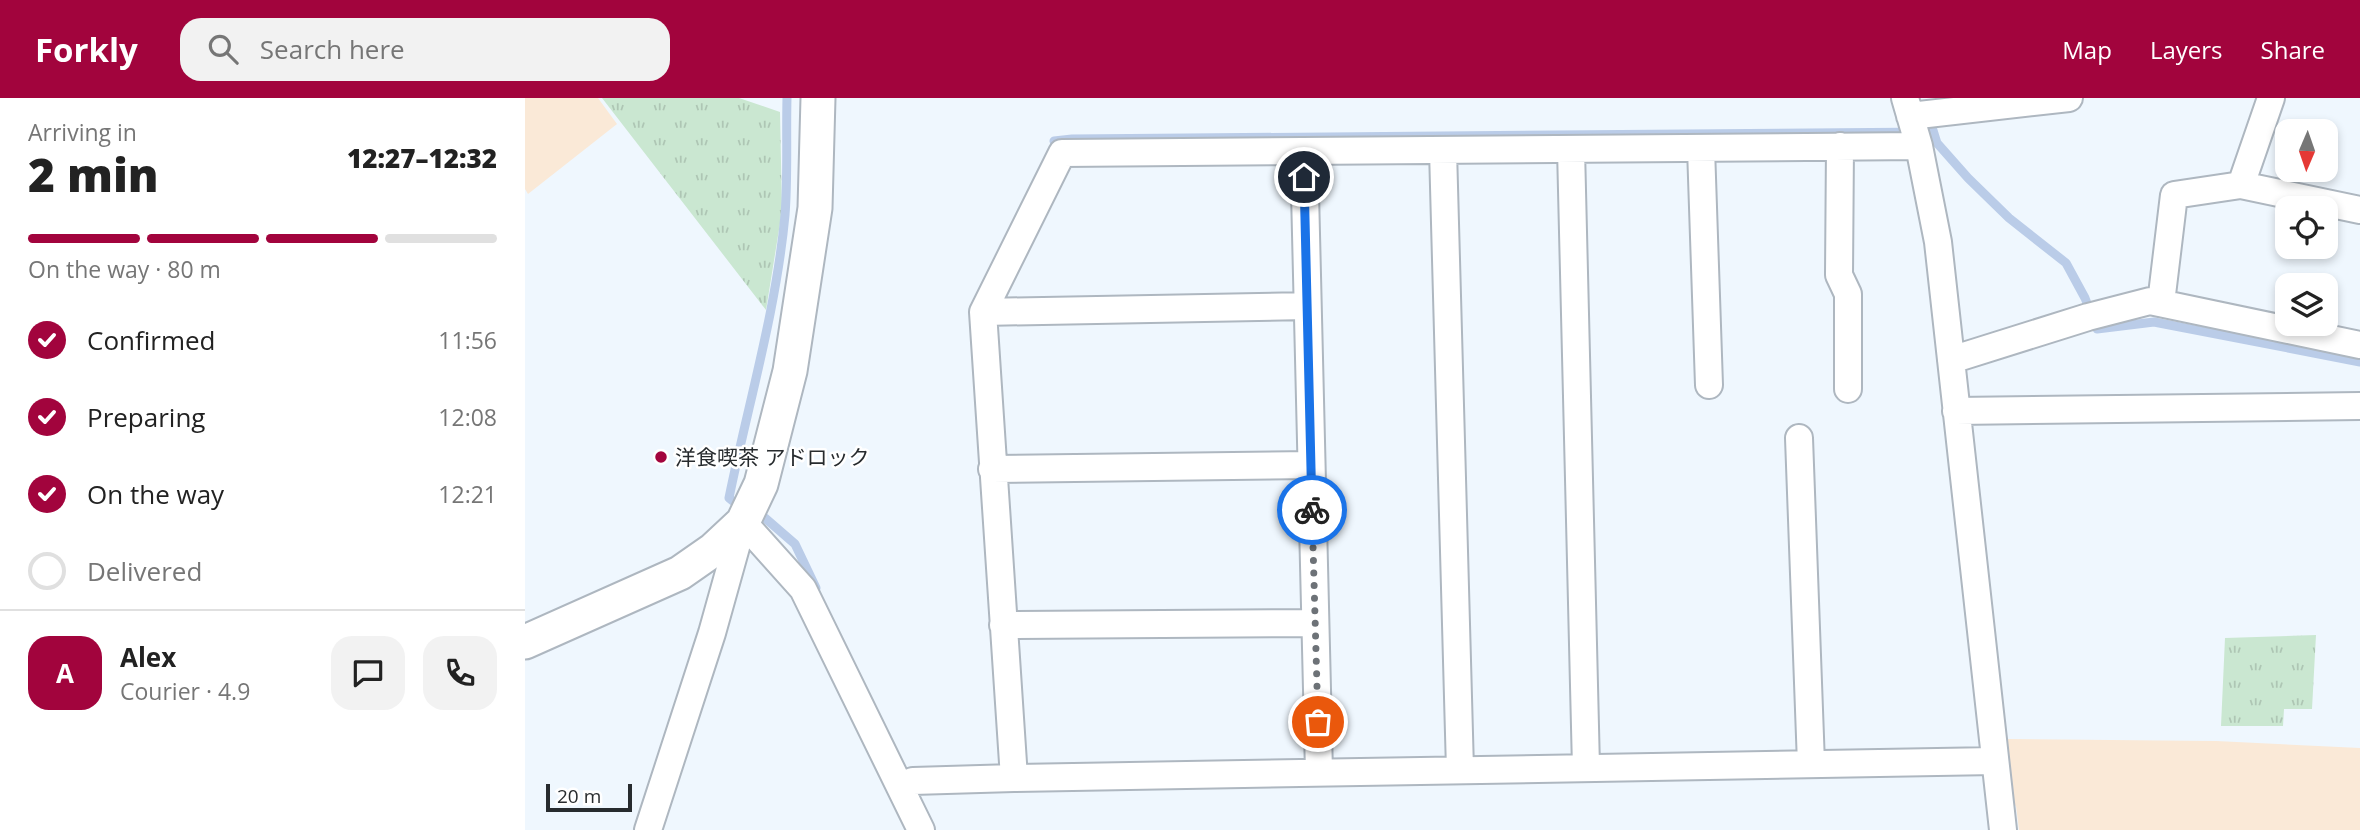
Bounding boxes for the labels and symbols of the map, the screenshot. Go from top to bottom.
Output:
north arrow [2275,119,2338,182]
pin [1274,147,1334,207]
place label: 洋食喫茶 アドロック [675,443,869,471]
marker: 洋食喫茶 アドロック [653,449,669,465]
courier [1277,475,1347,545]
pin [1288,692,1348,752]
scale bar [546,781,632,813]

